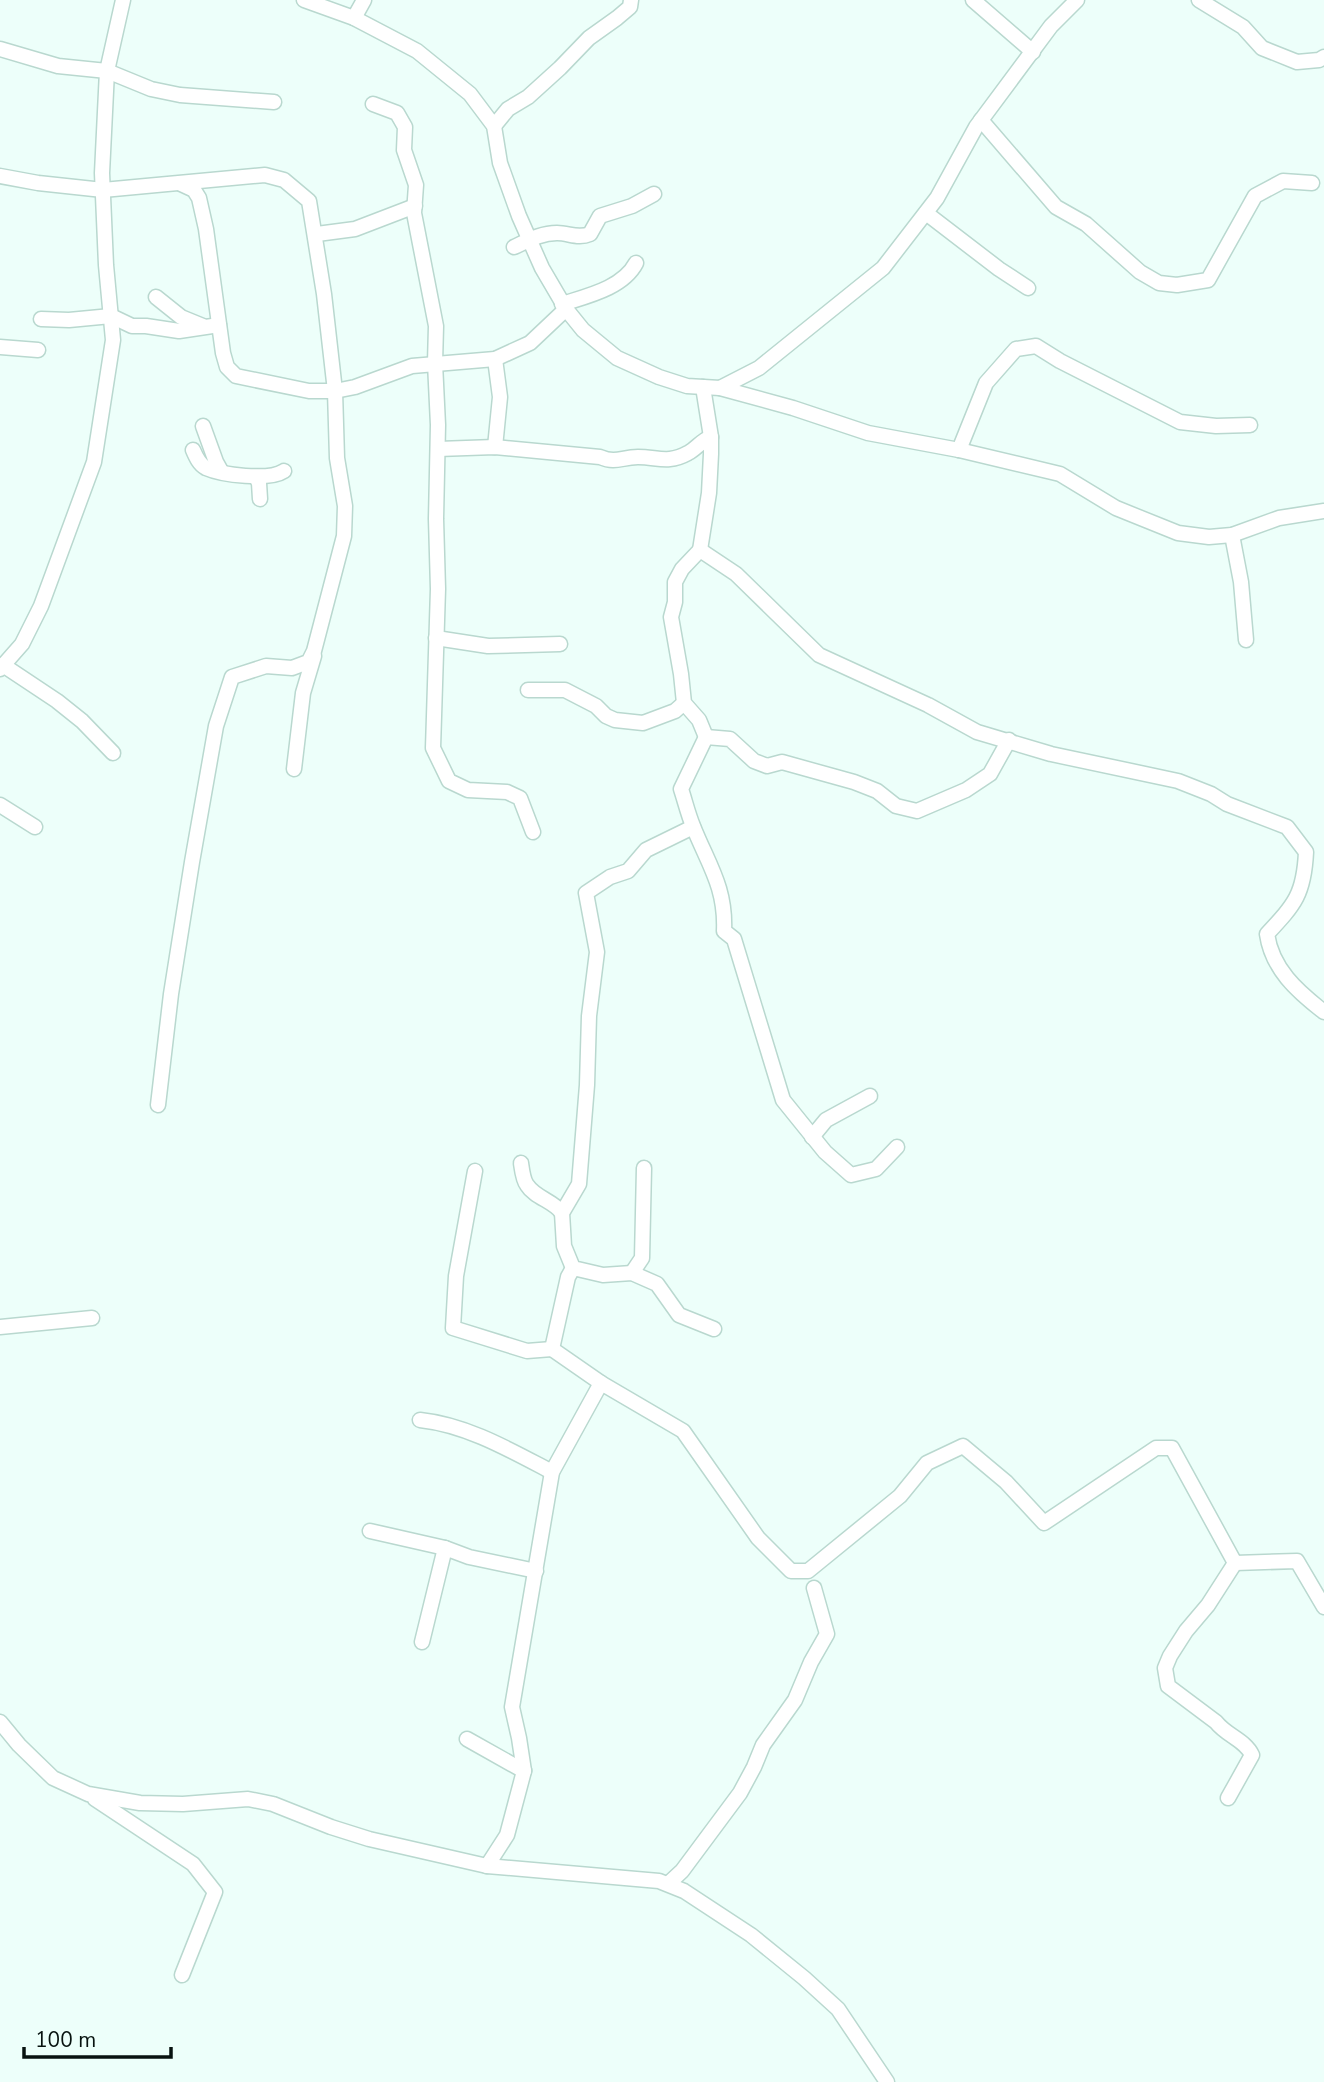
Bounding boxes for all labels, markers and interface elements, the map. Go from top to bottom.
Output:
scale bar [24,2016,172,2060]
text: 100 m [35,2026,96,2054]

